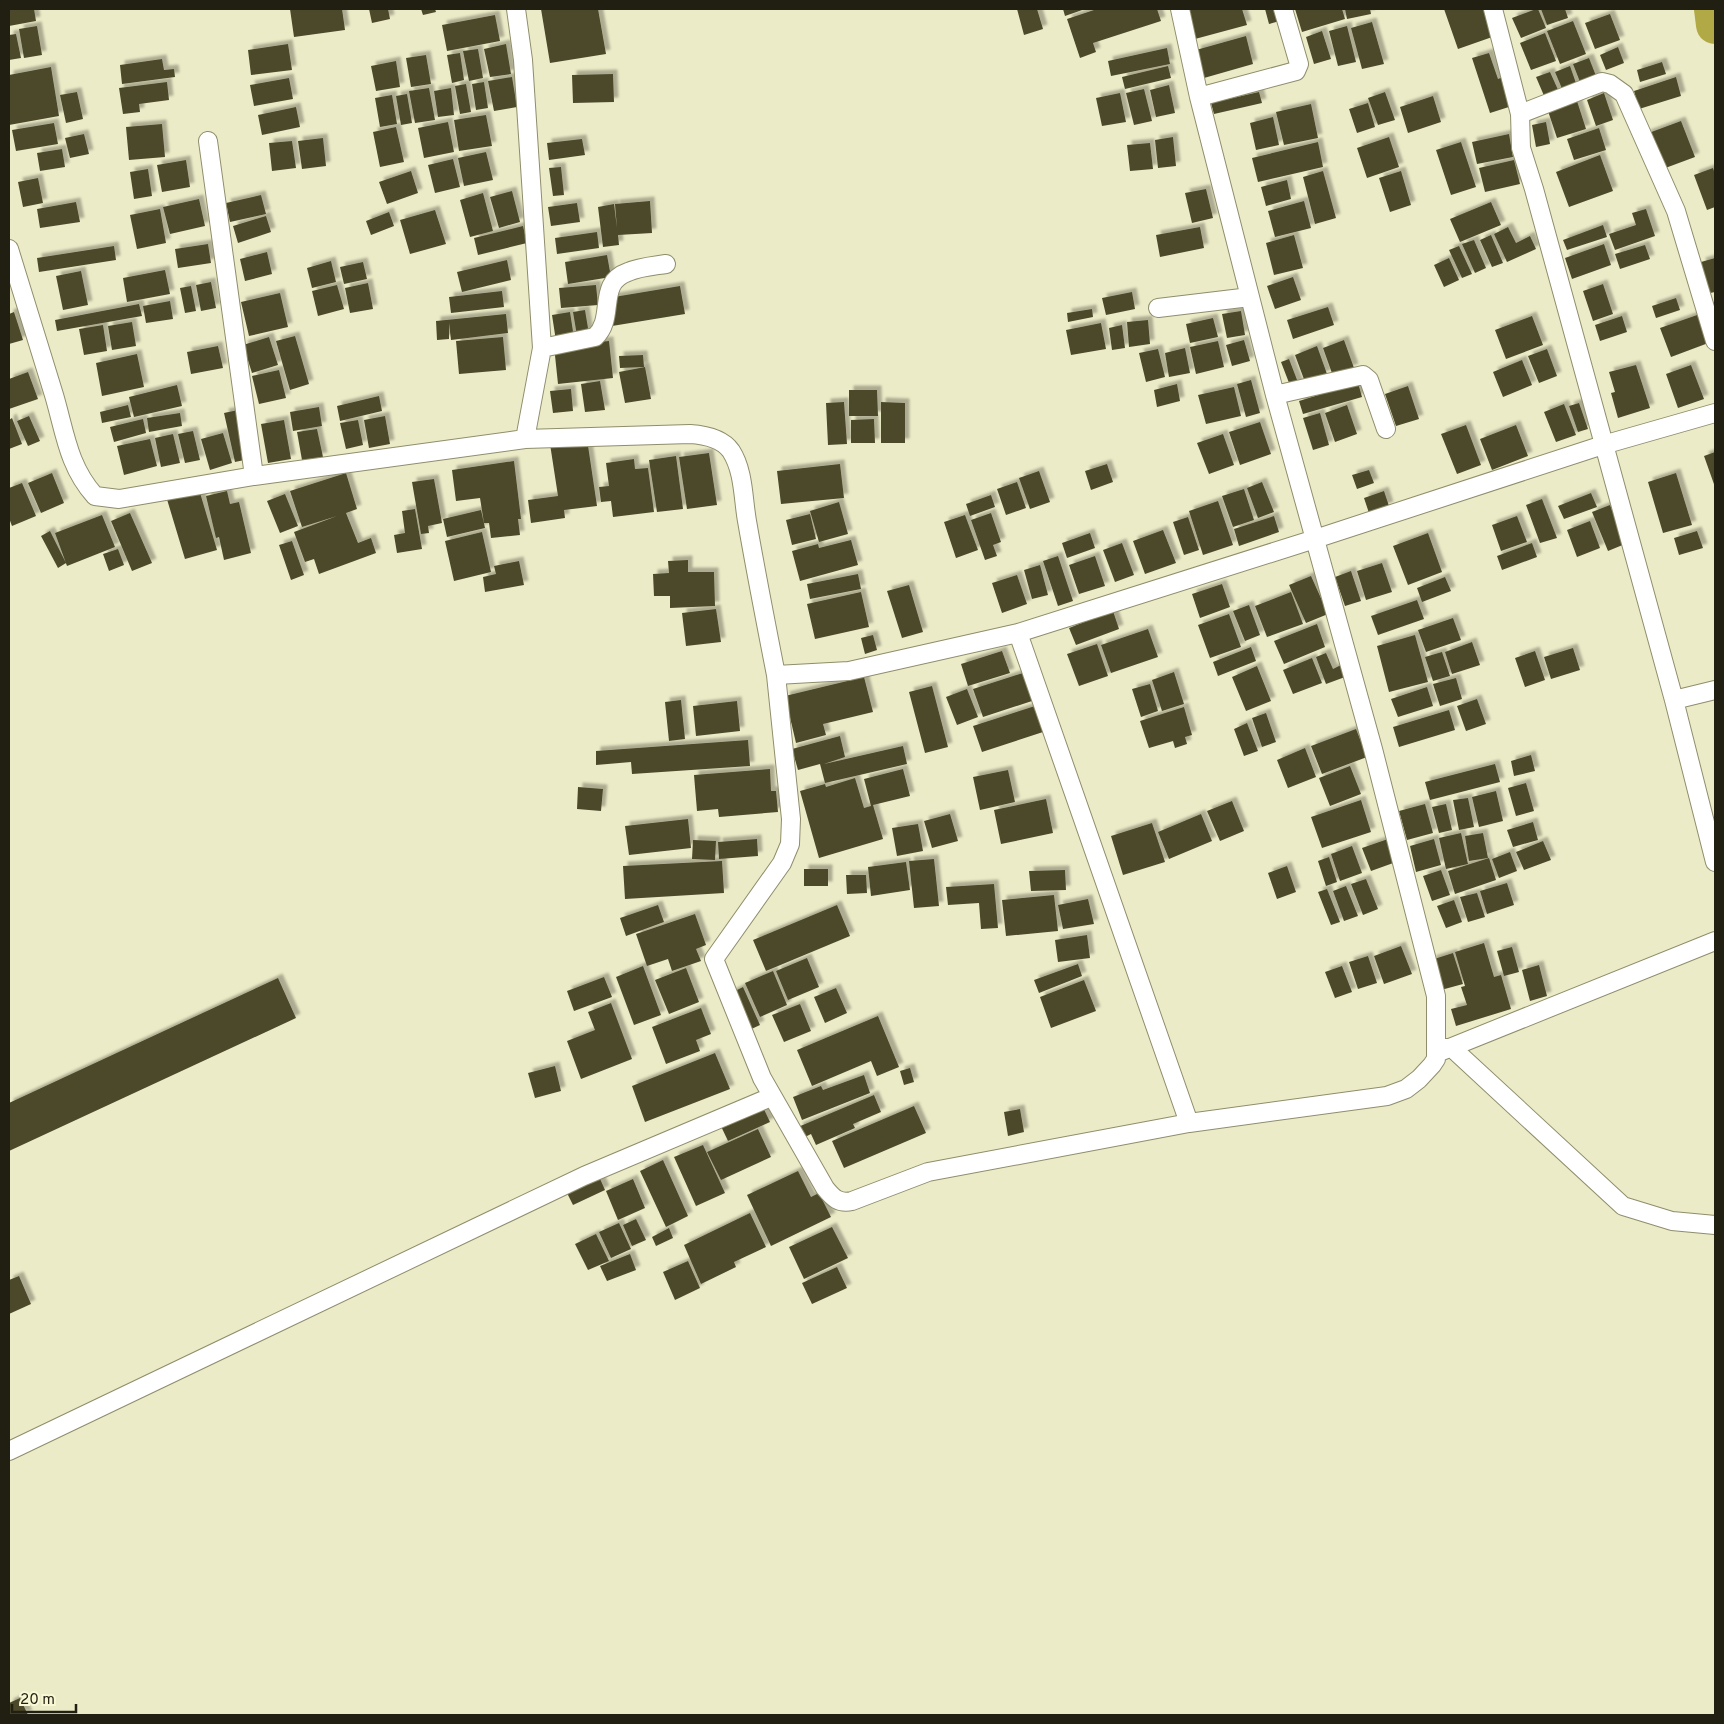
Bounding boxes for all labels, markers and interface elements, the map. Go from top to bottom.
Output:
scale bar [12,1682,76,1714]
text: 20 m [20,1691,55,1710]

